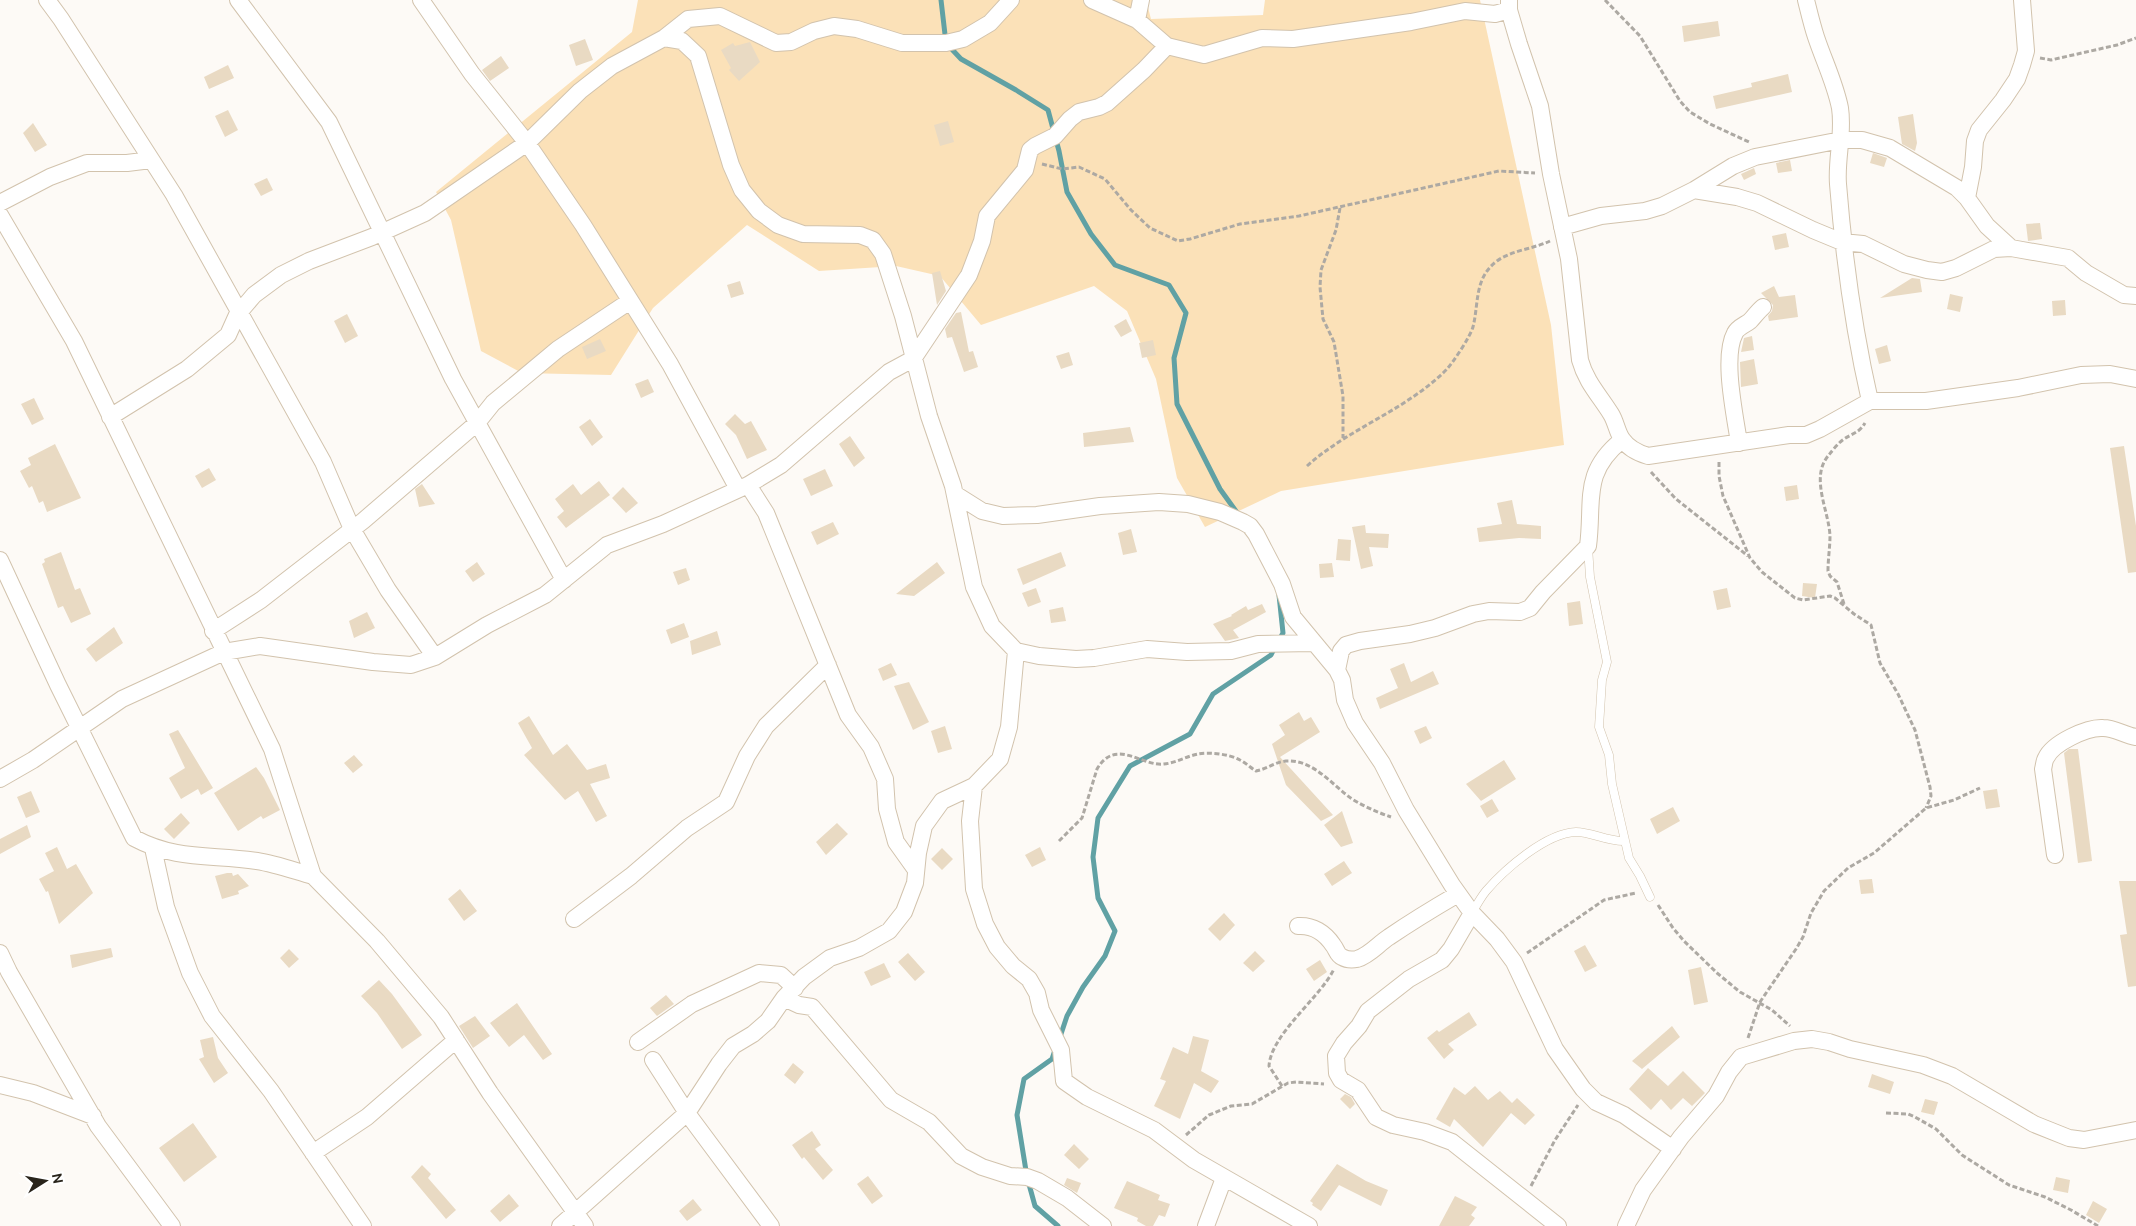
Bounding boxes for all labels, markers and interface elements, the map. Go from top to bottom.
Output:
north arrow [20,1156,70,1206]
text: N [49,1172,67,1185]

